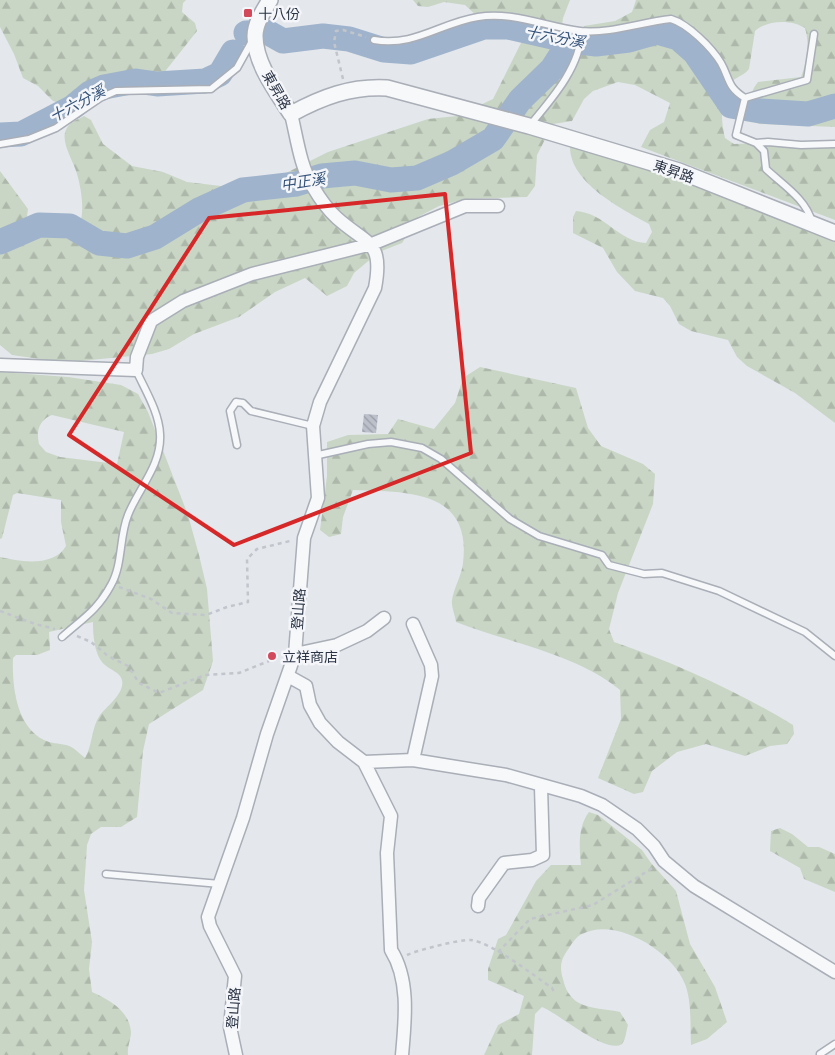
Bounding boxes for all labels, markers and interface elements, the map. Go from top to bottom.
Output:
place label: 十八份 [258,5,300,22]
marker: 十八份 [242,7,254,19]
water label: 十六分溪 [524,21,588,51]
street label: 東昇路 [259,68,295,112]
water label: 十六分溪 [46,80,109,125]
street label: 東昇路 [651,156,697,186]
water label: 中正溪 [279,168,329,193]
street label: 登山路 [288,587,308,631]
place label: 立祥商店 [282,648,338,665]
marker: 立祥商店 [266,650,278,662]
street label: 登山路 [223,986,243,1030]

